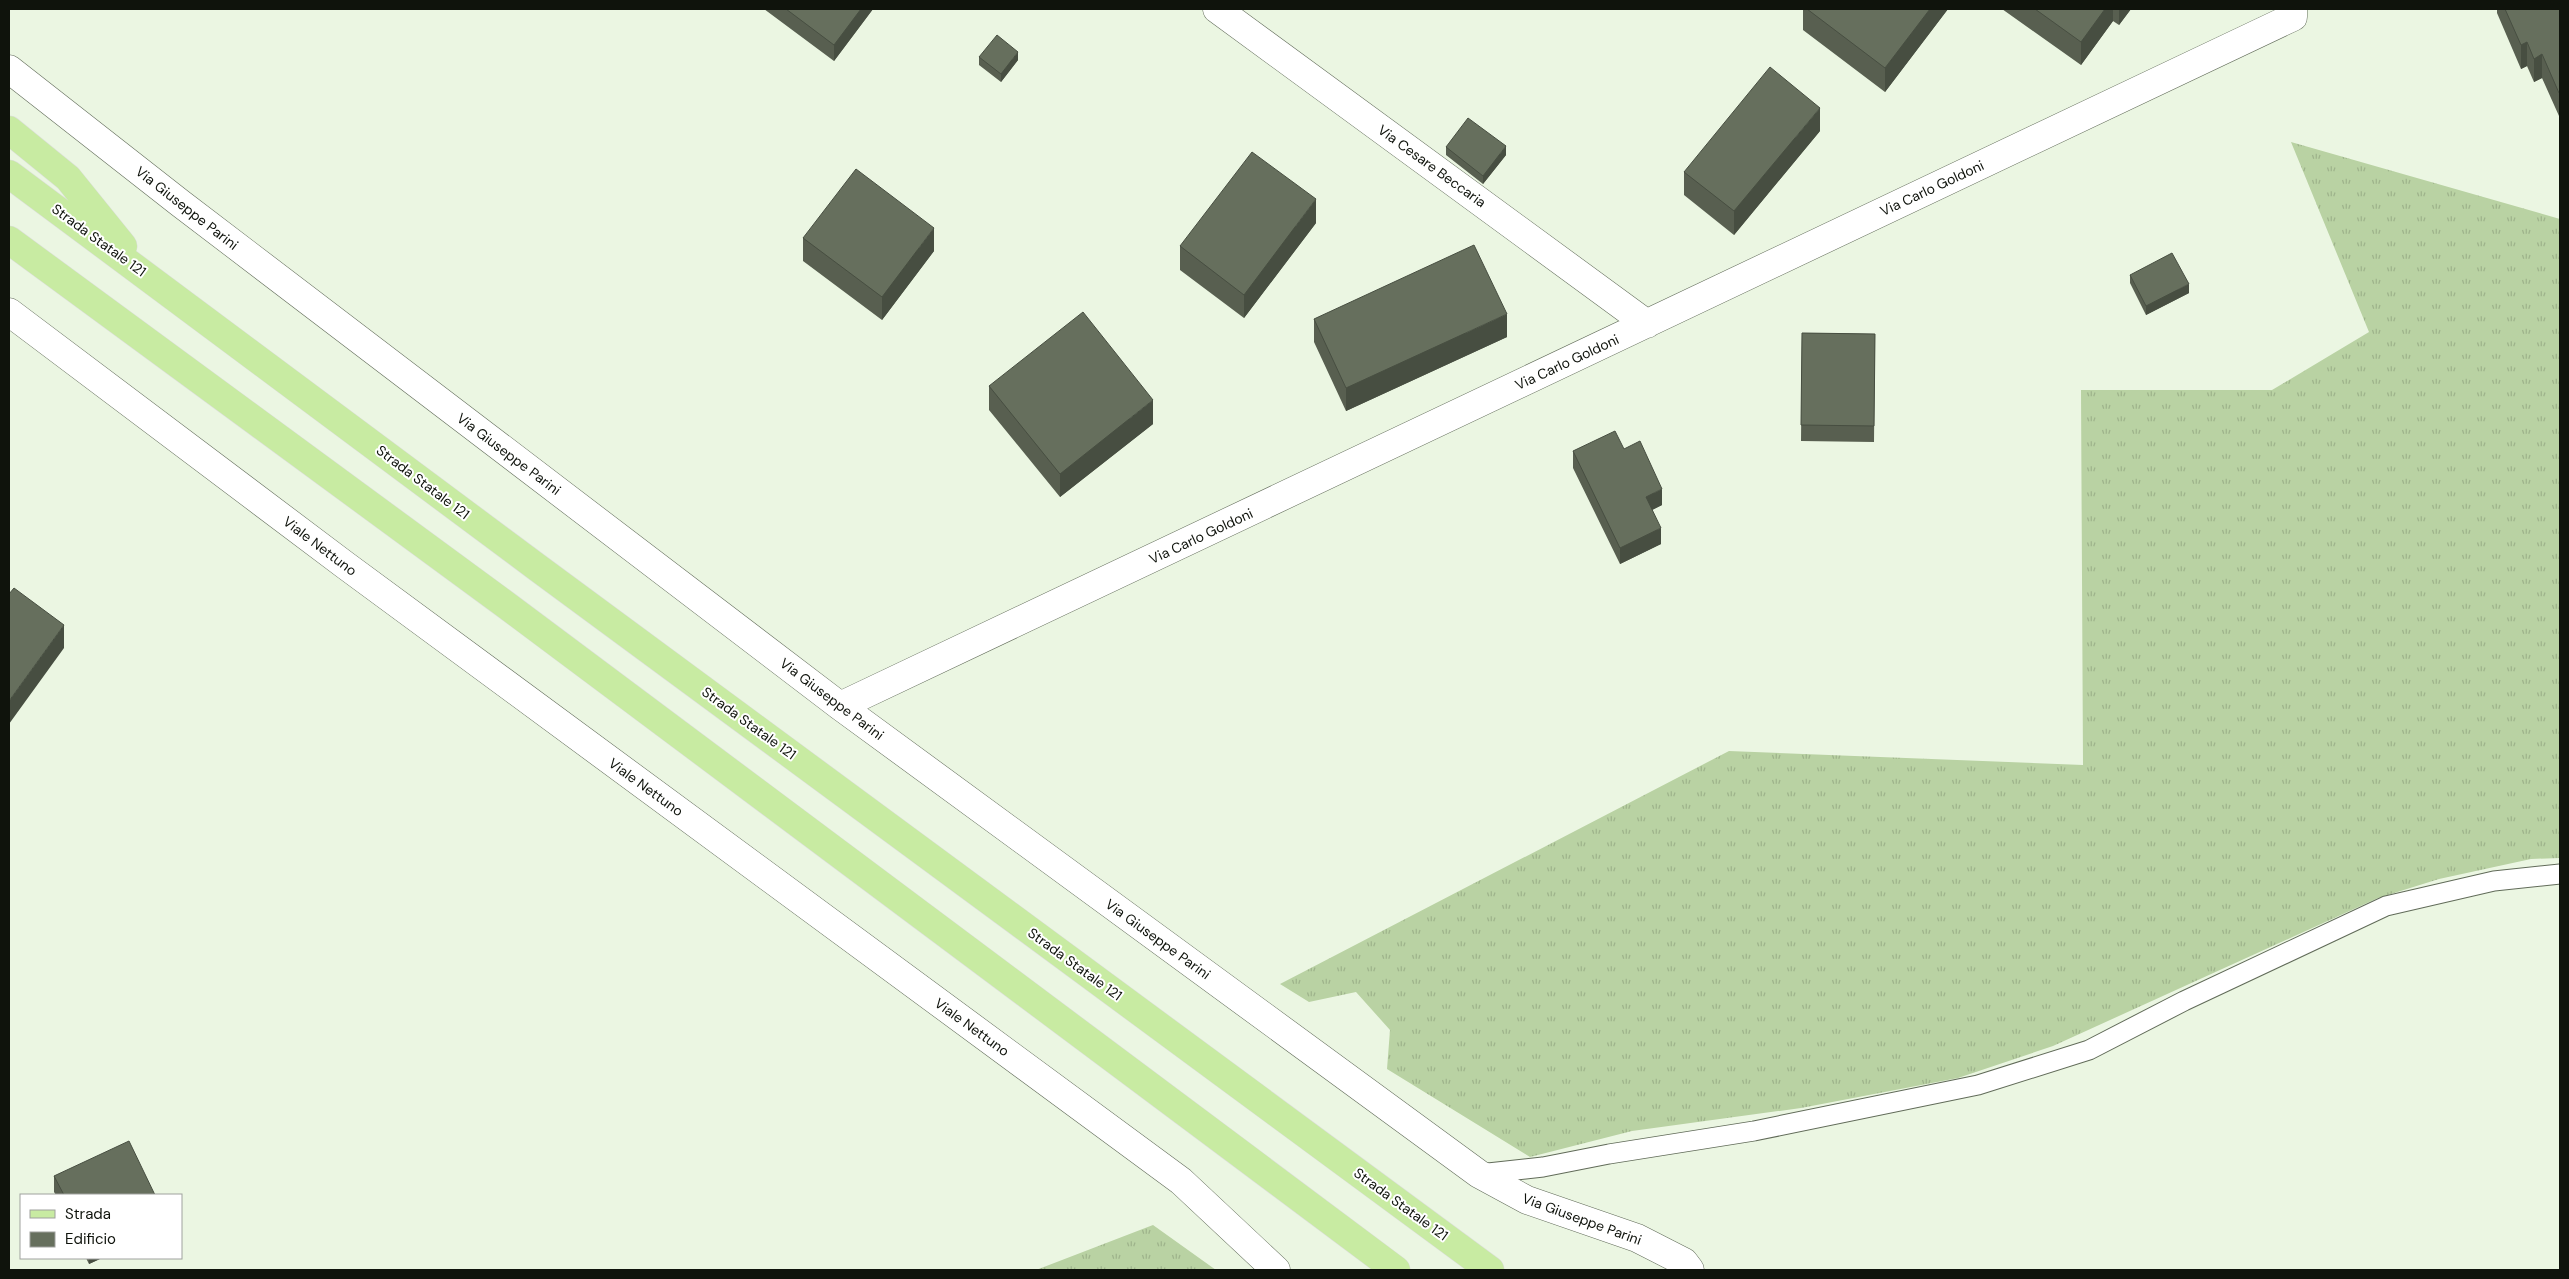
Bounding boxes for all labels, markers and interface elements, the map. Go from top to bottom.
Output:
street label: Via Cesare Beccaria [1374,121,1490,211]
street label: Via Carlo Goldoni [1877,156,1987,220]
street label: Via Giuseppe Parini [132,162,242,254]
street label: Strada Statale 121 [48,200,150,280]
street label: Via Carlo Goldoni [1512,330,1622,394]
street label: Via Giuseppe Parini [453,409,565,499]
street label: Strada Statale 121 [373,441,473,523]
street label: Via Carlo Goldoni [1146,504,1256,568]
street label: Viale Nettuno [279,512,361,580]
street label: Via Giuseppe Parini [776,654,888,744]
street label: Strada Statale 121 [698,683,800,763]
street label: Viale Nettuno [605,754,687,820]
street label: Via Giuseppe Parini [1102,895,1214,983]
street label: Strada Statale 121 [1024,924,1126,1004]
street label: Viale Nettuno [931,994,1013,1060]
street label: Strada Statale 121 [1350,1164,1452,1244]
street label: Via Giuseppe Parini [1520,1189,1644,1249]
legend [20,1194,182,1259]
text: Strada [65,1204,111,1224]
text: Edificio [65,1229,116,1249]

